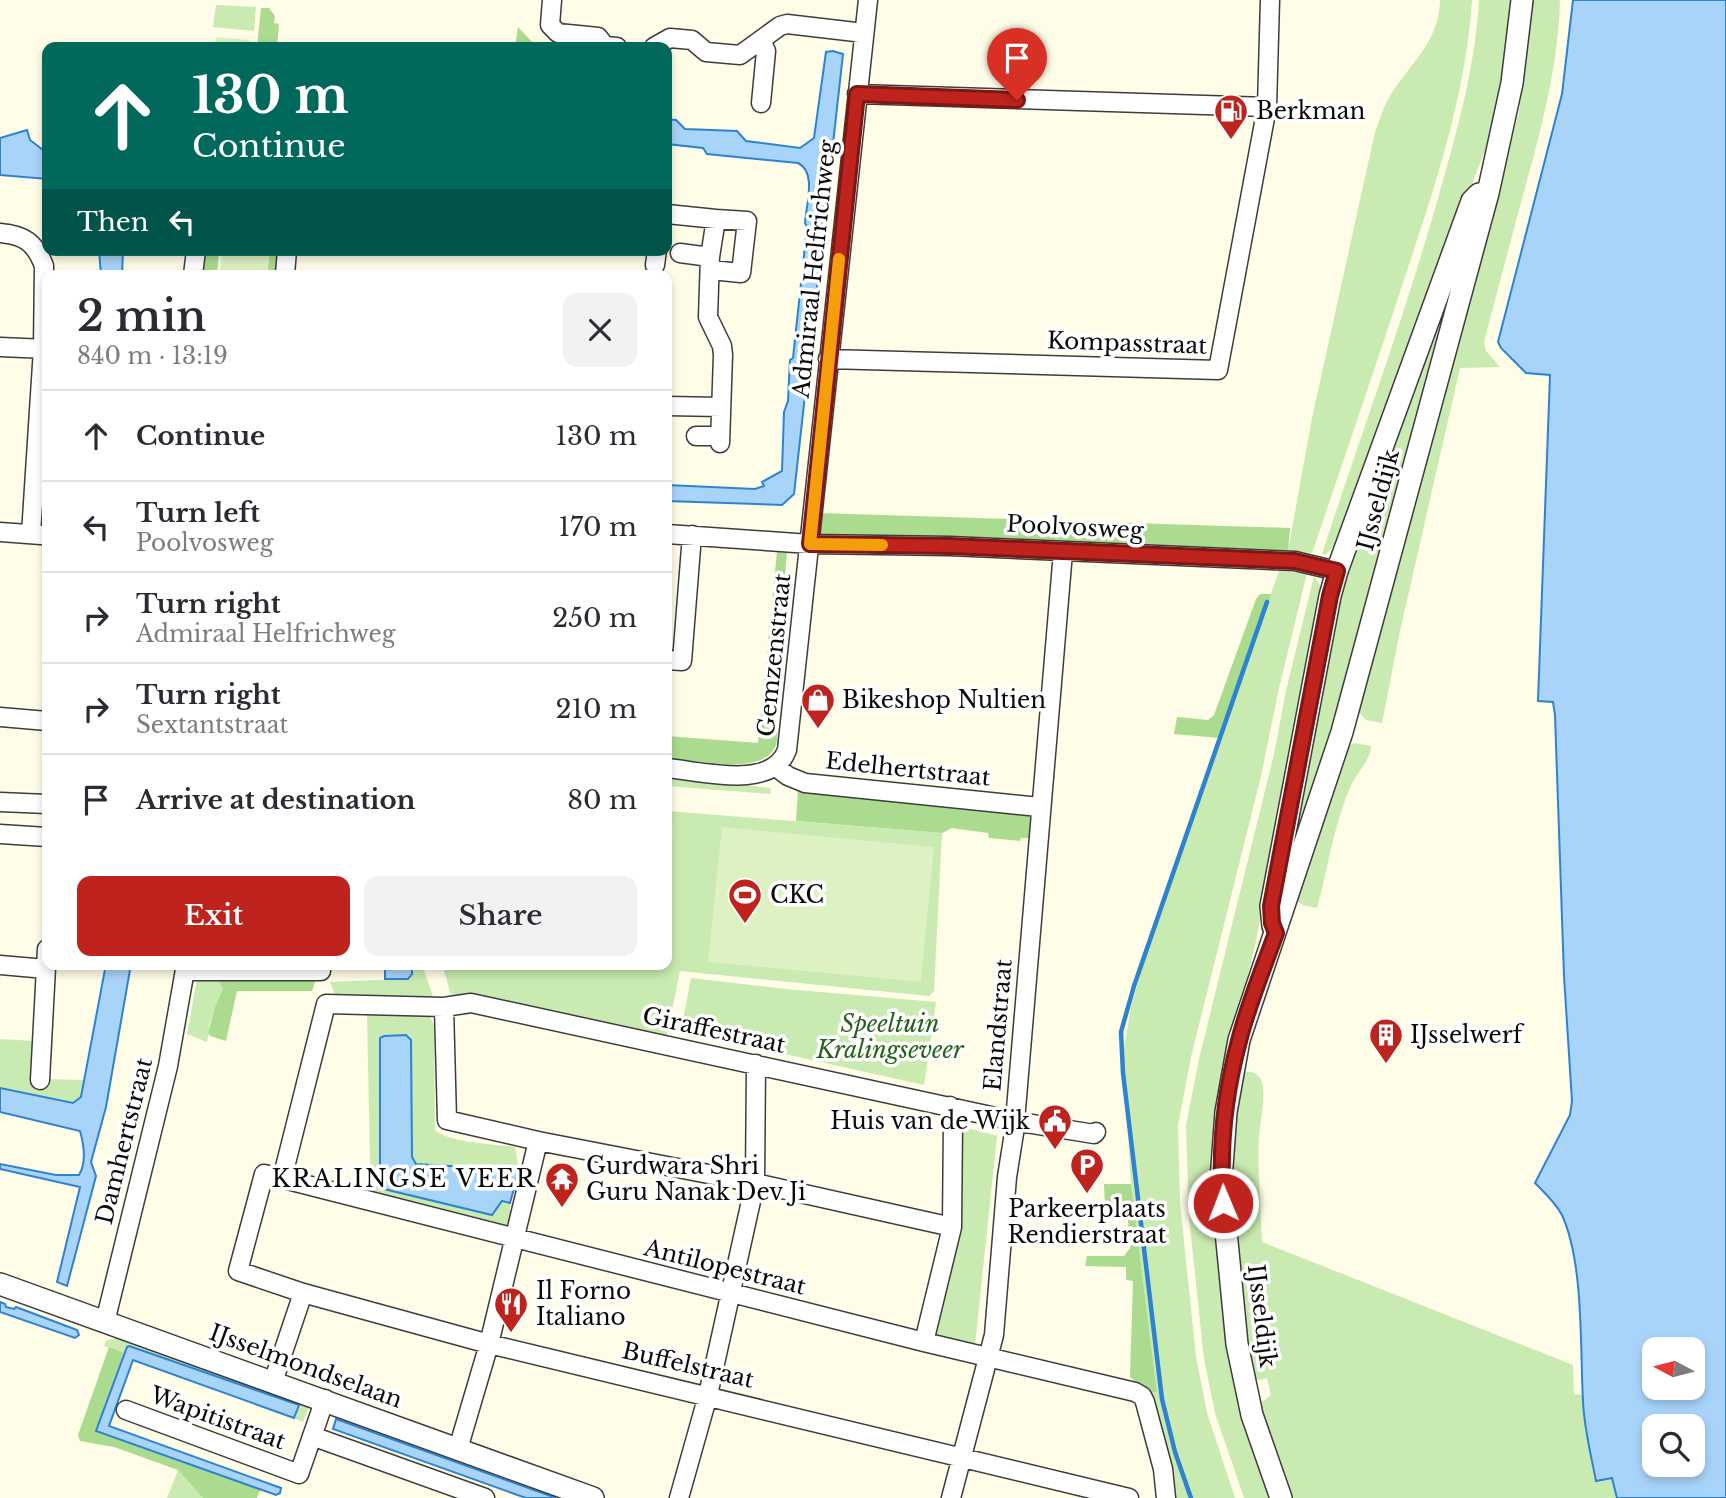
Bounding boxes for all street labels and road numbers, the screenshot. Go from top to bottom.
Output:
street label: Admiraal Helfrichweg [786,138,842,400]
street label: Kompasstraat [1047,326,1208,360]
street label: IJsseldijk [1351,445,1405,554]
street label: Poolvosweg [1006,509,1145,545]
street label: Gemzenstraat [752,572,797,738]
street label: Edelhertstraat [824,746,992,792]
street label: Elandstraat [978,957,1018,1092]
street label: Giraffestraat [640,1001,788,1059]
street label: Damhertstraat [90,1055,158,1227]
street label: Antilopestraat [640,1233,809,1301]
street label: IJsseldijk [1242,1263,1282,1370]
street label: IJsselmondselaan [206,1318,406,1414]
street label: Buffelstraat [619,1336,757,1394]
street label: Wapitistraat [146,1380,290,1456]

